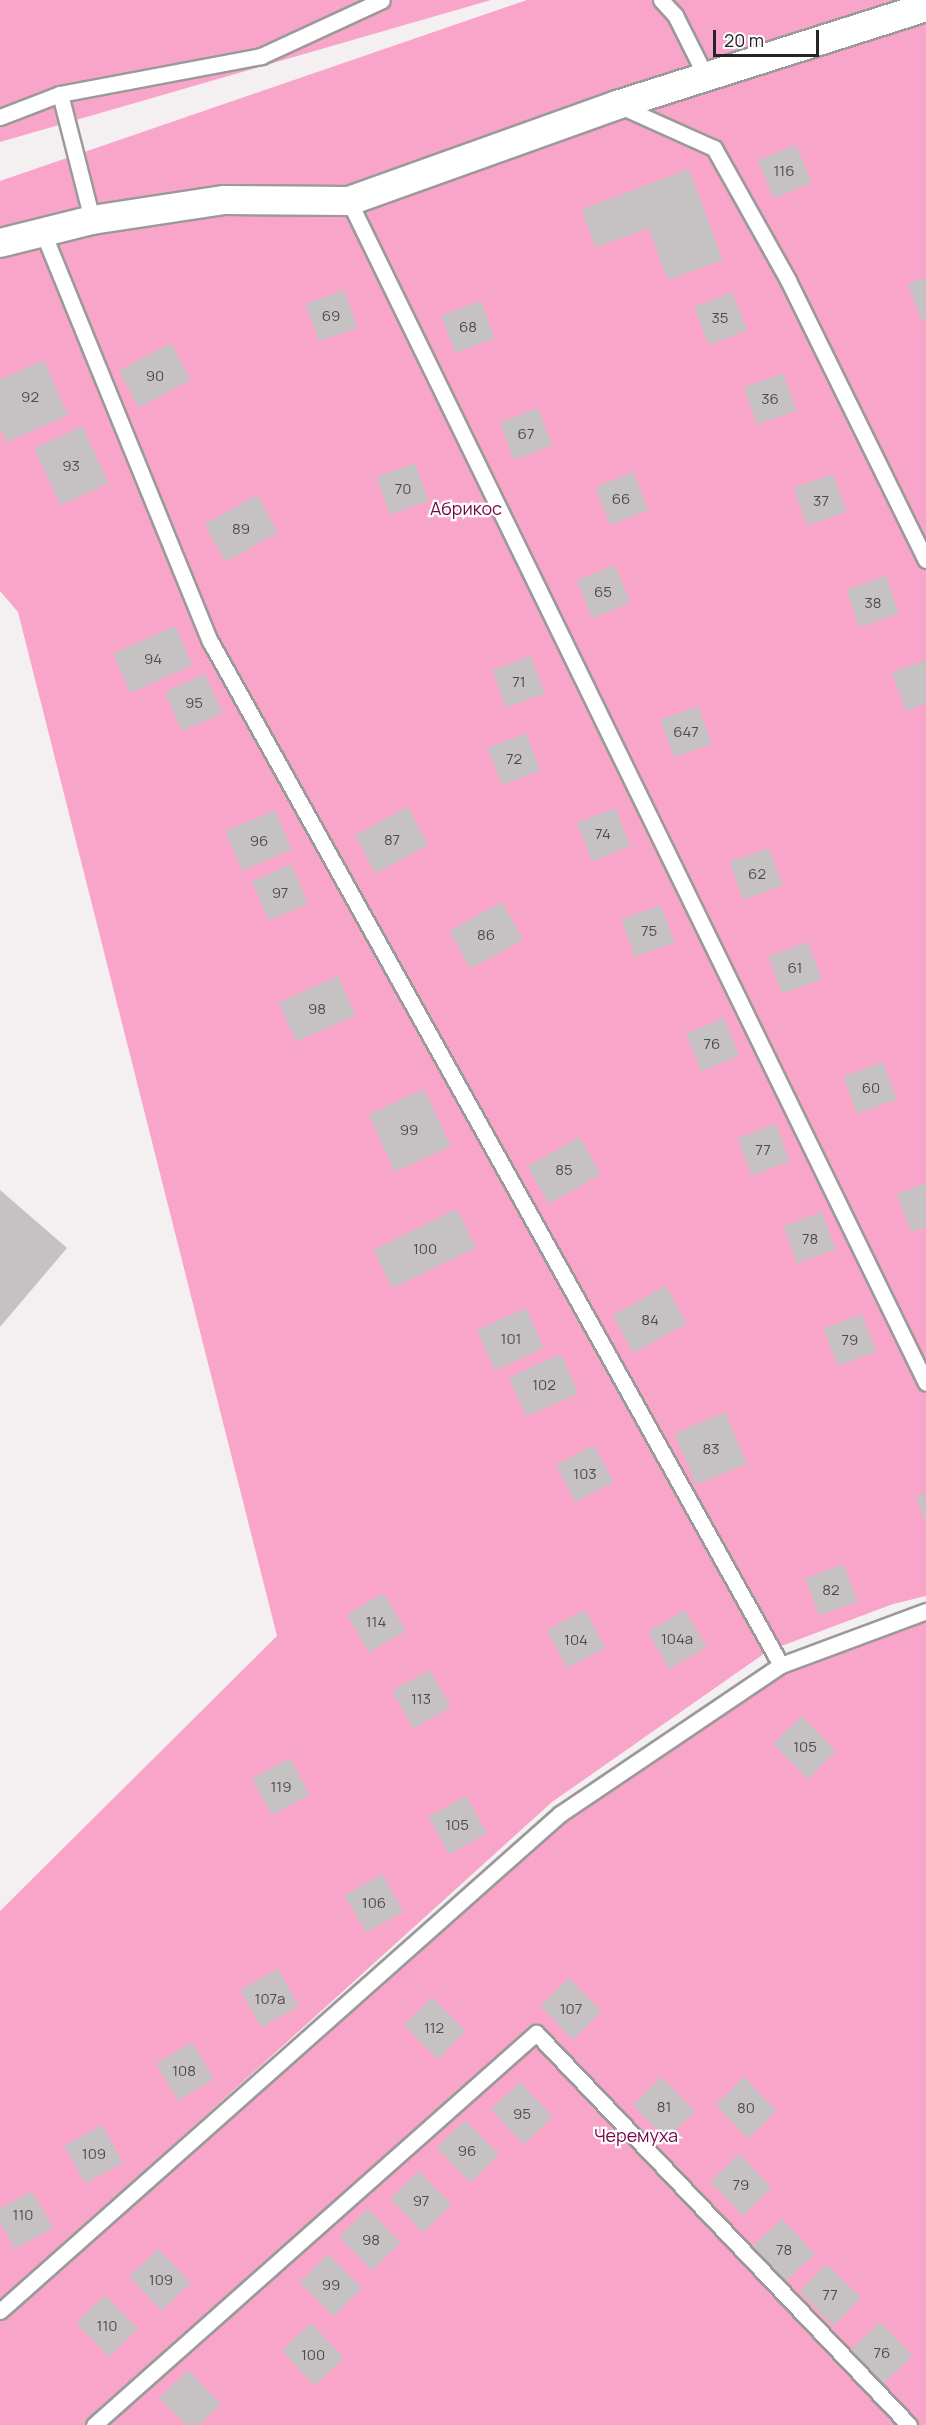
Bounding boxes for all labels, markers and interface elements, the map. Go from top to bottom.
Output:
scale bar [716,18,822,56]
text: 20 m [724,28,764,52]
house number: 116 [773,162,795,180]
house number: 69 [322,307,340,325]
house number: 35 [712,309,728,327]
house number: 68 [459,318,477,336]
house number: 90 [146,367,164,385]
house number: 92 [21,388,39,406]
house number: 36 [761,390,779,408]
house number: 67 [518,425,534,443]
house number: 93 [62,457,80,475]
house number: 70 [395,480,411,498]
house number: 66 [612,490,630,508]
house number: 37 [813,492,829,510]
park label: Абрикос [430,497,502,519]
house number: 89 [232,520,250,538]
house number: 65 [594,583,612,601]
house number: 38 [864,594,882,612]
house number: 94 [144,650,162,668]
house number: 71 [512,673,526,691]
house number: 95 [185,694,203,712]
house number: 647 [673,723,699,741]
house number: 72 [506,750,522,768]
house number: 74 [595,825,611,843]
house number: 87 [384,831,400,849]
house number: 96 [250,832,268,850]
house number: 62 [748,865,766,883]
house number: 97 [272,884,288,902]
house number: 75 [641,922,657,940]
house number: 86 [477,926,495,944]
house number: 61 [788,959,802,977]
house number: 98 [308,1000,326,1018]
house number: 76 [704,1035,720,1053]
house number: 60 [862,1079,880,1097]
house number: 99 [400,1121,418,1139]
house number: 77 [755,1141,771,1159]
house number: 85 [555,1161,573,1179]
house number: 78 [802,1230,818,1248]
house number: 100 [413,1240,437,1258]
house number: 84 [641,1311,659,1329]
house number: 101 [501,1330,521,1348]
house number: 79 [842,1331,858,1349]
house number: 102 [532,1376,556,1394]
house number: 83 [702,1440,720,1458]
house number: 103 [573,1465,597,1483]
house number: 82 [822,1581,840,1599]
house number: 114 [366,1613,386,1631]
house number: 104а [661,1630,693,1648]
house number: 104 [564,1631,588,1649]
house number: 113 [411,1690,431,1708]
house number: 105 [793,1738,817,1756]
house number: 119 [270,1778,292,1796]
house number: 105 [445,1816,469,1834]
house number: 106 [362,1894,386,1912]
house number: 107а [255,1990,285,2008]
house number: 107 [560,2000,582,2018]
house number: 112 [424,2019,444,2037]
house number: 108 [172,2062,196,2080]
house number: 81 [657,2098,671,2116]
house number: 80 [737,2099,755,2117]
house number: 95 [513,2105,531,2123]
park label: Черемуха [594,2124,678,2146]
house number: 96 [458,2142,476,2160]
house number: 109 [82,2145,106,2163]
house number: 79 [733,2176,749,2194]
house number: 97 [413,2192,429,2210]
house number: 110 [13,2206,33,2224]
house number: 98 [362,2231,380,2249]
house number: 78 [776,2241,792,2259]
house number: 109 [149,2271,173,2289]
house number: 99 [322,2276,340,2294]
house number: 77 [822,2286,838,2304]
house number: 110 [97,2317,117,2335]
house number: 76 [874,2344,890,2362]
house number: 100 [301,2346,325,2364]

